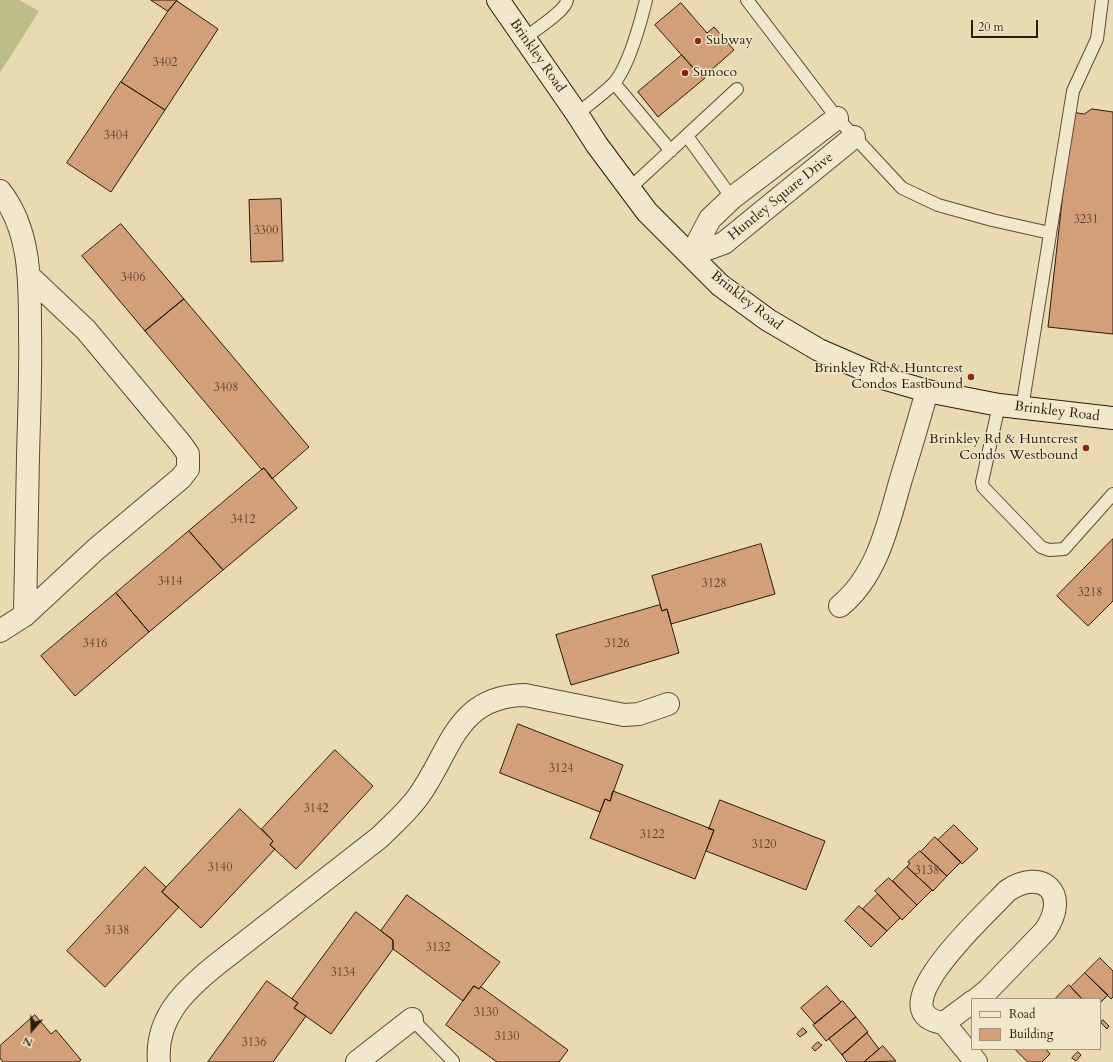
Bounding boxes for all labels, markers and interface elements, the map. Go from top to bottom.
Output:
scale bar [973,12,1040,38]
street label: Brinkley Road [505,16,569,96]
text: 20 m [978,19,1004,35]
place label: Subway [706,33,753,49]
marker: Subway [693,36,703,46]
house number: 3402 [153,56,177,70]
place label: Sunoco [693,65,737,81]
marker: Sunoco [680,68,690,78]
house number: 3404 [104,129,128,143]
street label: Huntley Square Drive [725,150,837,244]
house number: 3231 [1074,213,1098,227]
house number: 3300 [254,224,278,238]
street label: Brinkley Road [707,268,785,334]
house number: 3406 [121,271,145,285]
place label: Brinkley Rd & Huntcrest Condos Eastbound [814,361,963,394]
marker: Brinkley Rd & Huntcrest Condos Eastbound [966,372,976,382]
house number: 3408 [214,381,238,395]
street label: Brinkley Road [1013,398,1101,426]
place label: Brinkley Rd & Huntcrest Condos Westbound [929,432,1078,464]
marker: Brinkley Rd & Huntcrest Condos Westbound [1081,443,1091,453]
house number: 3412 [231,513,255,527]
house number: 3414 [158,575,182,589]
house number: 3128 [702,577,726,591]
house number: 3218 [1078,586,1102,600]
house number: 3416 [83,637,107,651]
house number: 3126 [605,637,629,651]
house number: 3124 [549,762,573,776]
house number: 3142 [304,802,328,816]
house number: 3122 [640,828,664,842]
house number: 3120 [752,838,776,852]
house number: 3140 [208,861,232,875]
house number: 3138 [915,864,939,878]
house number: 3138 [105,924,129,938]
house number: 3132 [426,941,450,955]
house number: 3134 [331,966,355,980]
legend [971,998,1101,1050]
house number: 3130 [474,1006,498,1020]
text: Road [1009,1006,1035,1022]
north arrow [12,1010,52,1050]
text: Building [1009,1026,1053,1042]
house number: 3130 [495,1030,519,1044]
text: N [21,1033,35,1050]
house number: 3136 [242,1036,266,1050]

